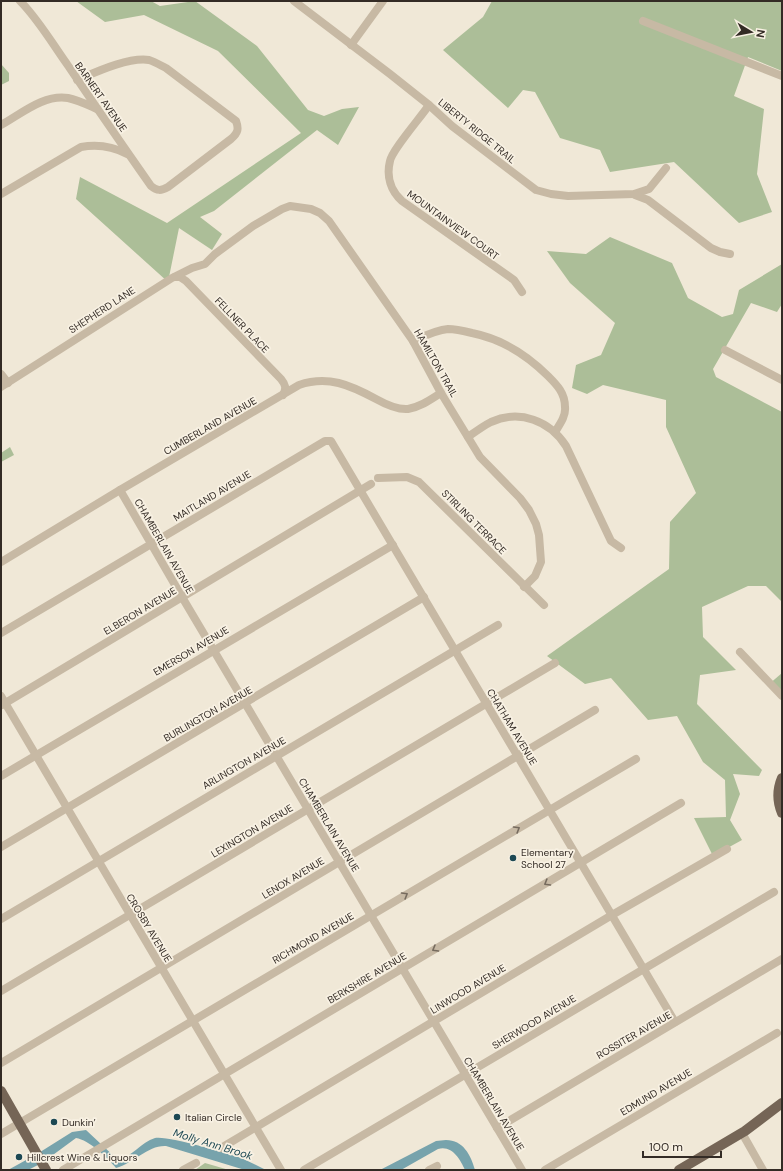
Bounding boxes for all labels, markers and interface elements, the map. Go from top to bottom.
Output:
north arrow [731,12,771,52]
text: N [753,29,768,39]
street label: BARNERT AVENUE [72,60,130,135]
street label: LIBERTY RIDGE TRAIL [436,96,518,166]
street label: MOUNTAINVIEW COURT [405,187,502,263]
street label: SHEPHERD LANE [66,284,138,336]
street label: FELLNER PLACE [212,294,272,356]
street label: HAMILTON TRAIL [411,327,461,399]
street label: CUMBERLAND AVENUE [161,394,259,458]
street label: MAITLAND AVENUE [171,467,254,524]
street label: STIRLING TERRACE [439,487,509,557]
street label: CHAMBERLAIN AVENUE [131,496,197,596]
street label: ELBERON AVENUE [101,584,179,638]
street label: EMERSON AVENUE [151,623,231,679]
street label: BURLINGTON AVENUE [161,683,255,745]
street label: CHATHAM AVENUE [484,686,540,768]
street label: ARLINGTON AVENUE [200,734,288,792]
street label: CHAMBERLAIN AVENUE [296,776,362,875]
street label: LEXINGTON AVENUE [209,801,296,861]
one-way arrow [513,826,520,834]
place label: Elementary School 27 [521,846,574,871]
marker: Elementary School 27 [508,853,518,863]
street label: LENOX AVENUE [259,854,327,902]
one-way arrow [544,878,551,886]
street label: CROSBY AVENUE [123,891,175,965]
one-way arrow [401,893,408,900]
street label: RICHMOND AVENUE [270,909,356,967]
one-way arrow [432,944,439,951]
street label: BERKSHIRE AVENUE [325,949,409,1007]
street label: LINWOOD AVENUE [428,961,509,1017]
street label: SHERWOOD AVENUE [490,992,579,1052]
street label: ROSSITER AVENUE [594,1008,674,1062]
street label: CHAMBERLAIN AVENUE [461,1055,527,1154]
street label: EDMUND AVENUE [618,1065,694,1118]
place label: Italian Circle [185,1111,242,1124]
marker: Italian Circle [172,1112,182,1122]
place label: Dunkin’ [62,1116,96,1129]
marker: Dunkin’ [49,1117,59,1127]
water label: Molly Ann Brook [172,1125,255,1163]
scale bar [643,1133,721,1159]
text: 100 m [649,1139,683,1155]
place label: Hillcrest Wine & Liquors [27,1151,137,1164]
marker: Hillcrest Wine & Liquors [14,1152,24,1162]

